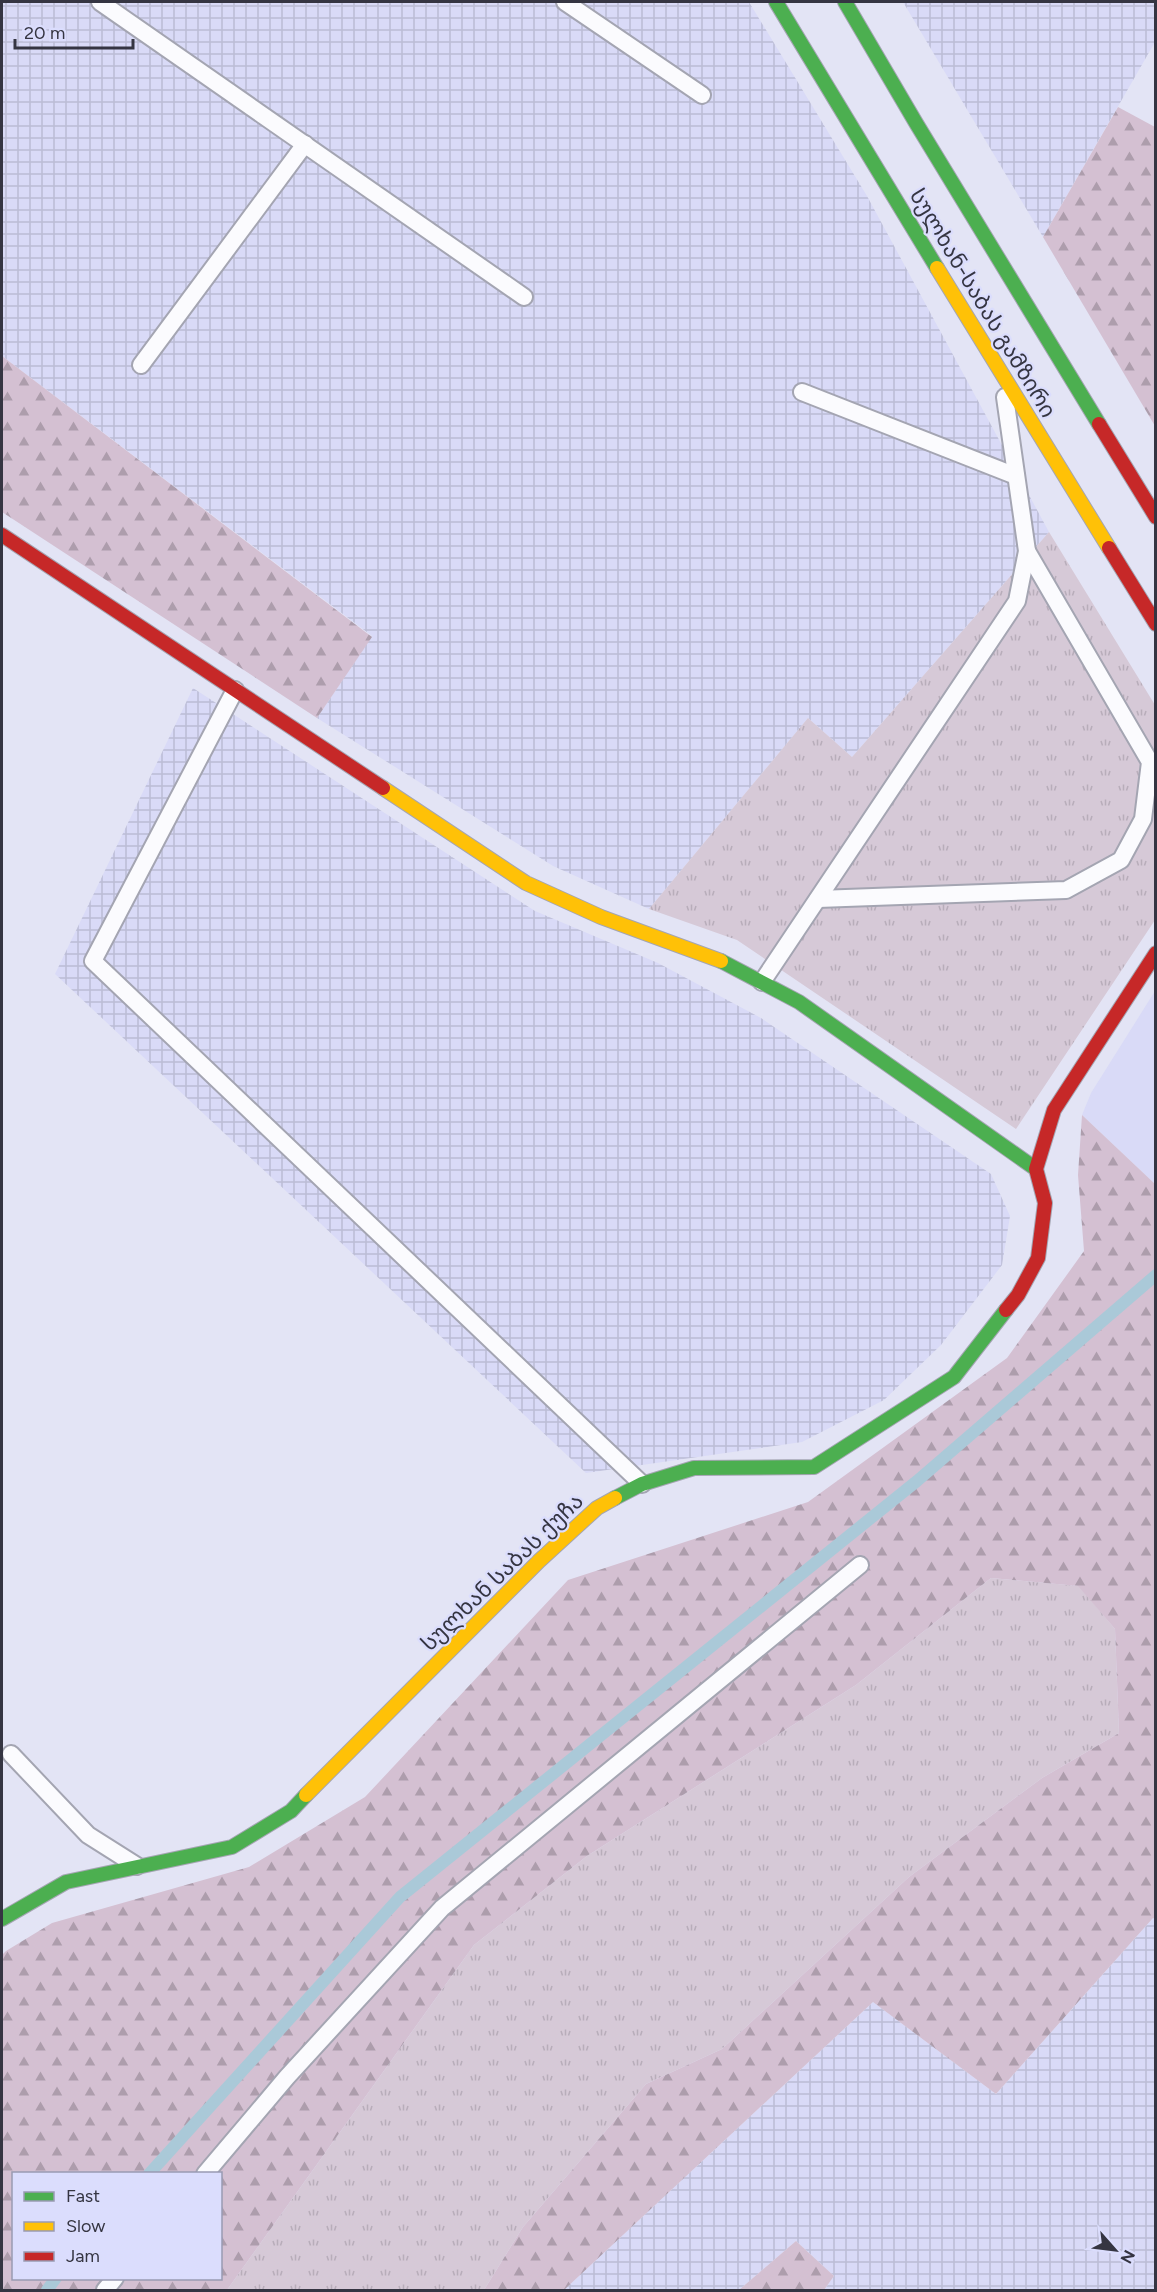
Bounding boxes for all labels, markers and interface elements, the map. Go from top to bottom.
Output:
scale bar [15,12,134,50]
text: 20 m [24,22,65,44]
street label: სულხან-საბას გამზირი [904,184,1062,422]
street label: სულხან საბას ქუჩა [415,1488,589,1656]
legend [12,2172,222,2280]
text: Fast [66,2185,100,2207]
text: Slow [66,2215,105,2237]
north arrow [1085,2220,1145,2280]
text: Jam [66,2245,100,2267]
text: N [1117,2247,1139,2267]

